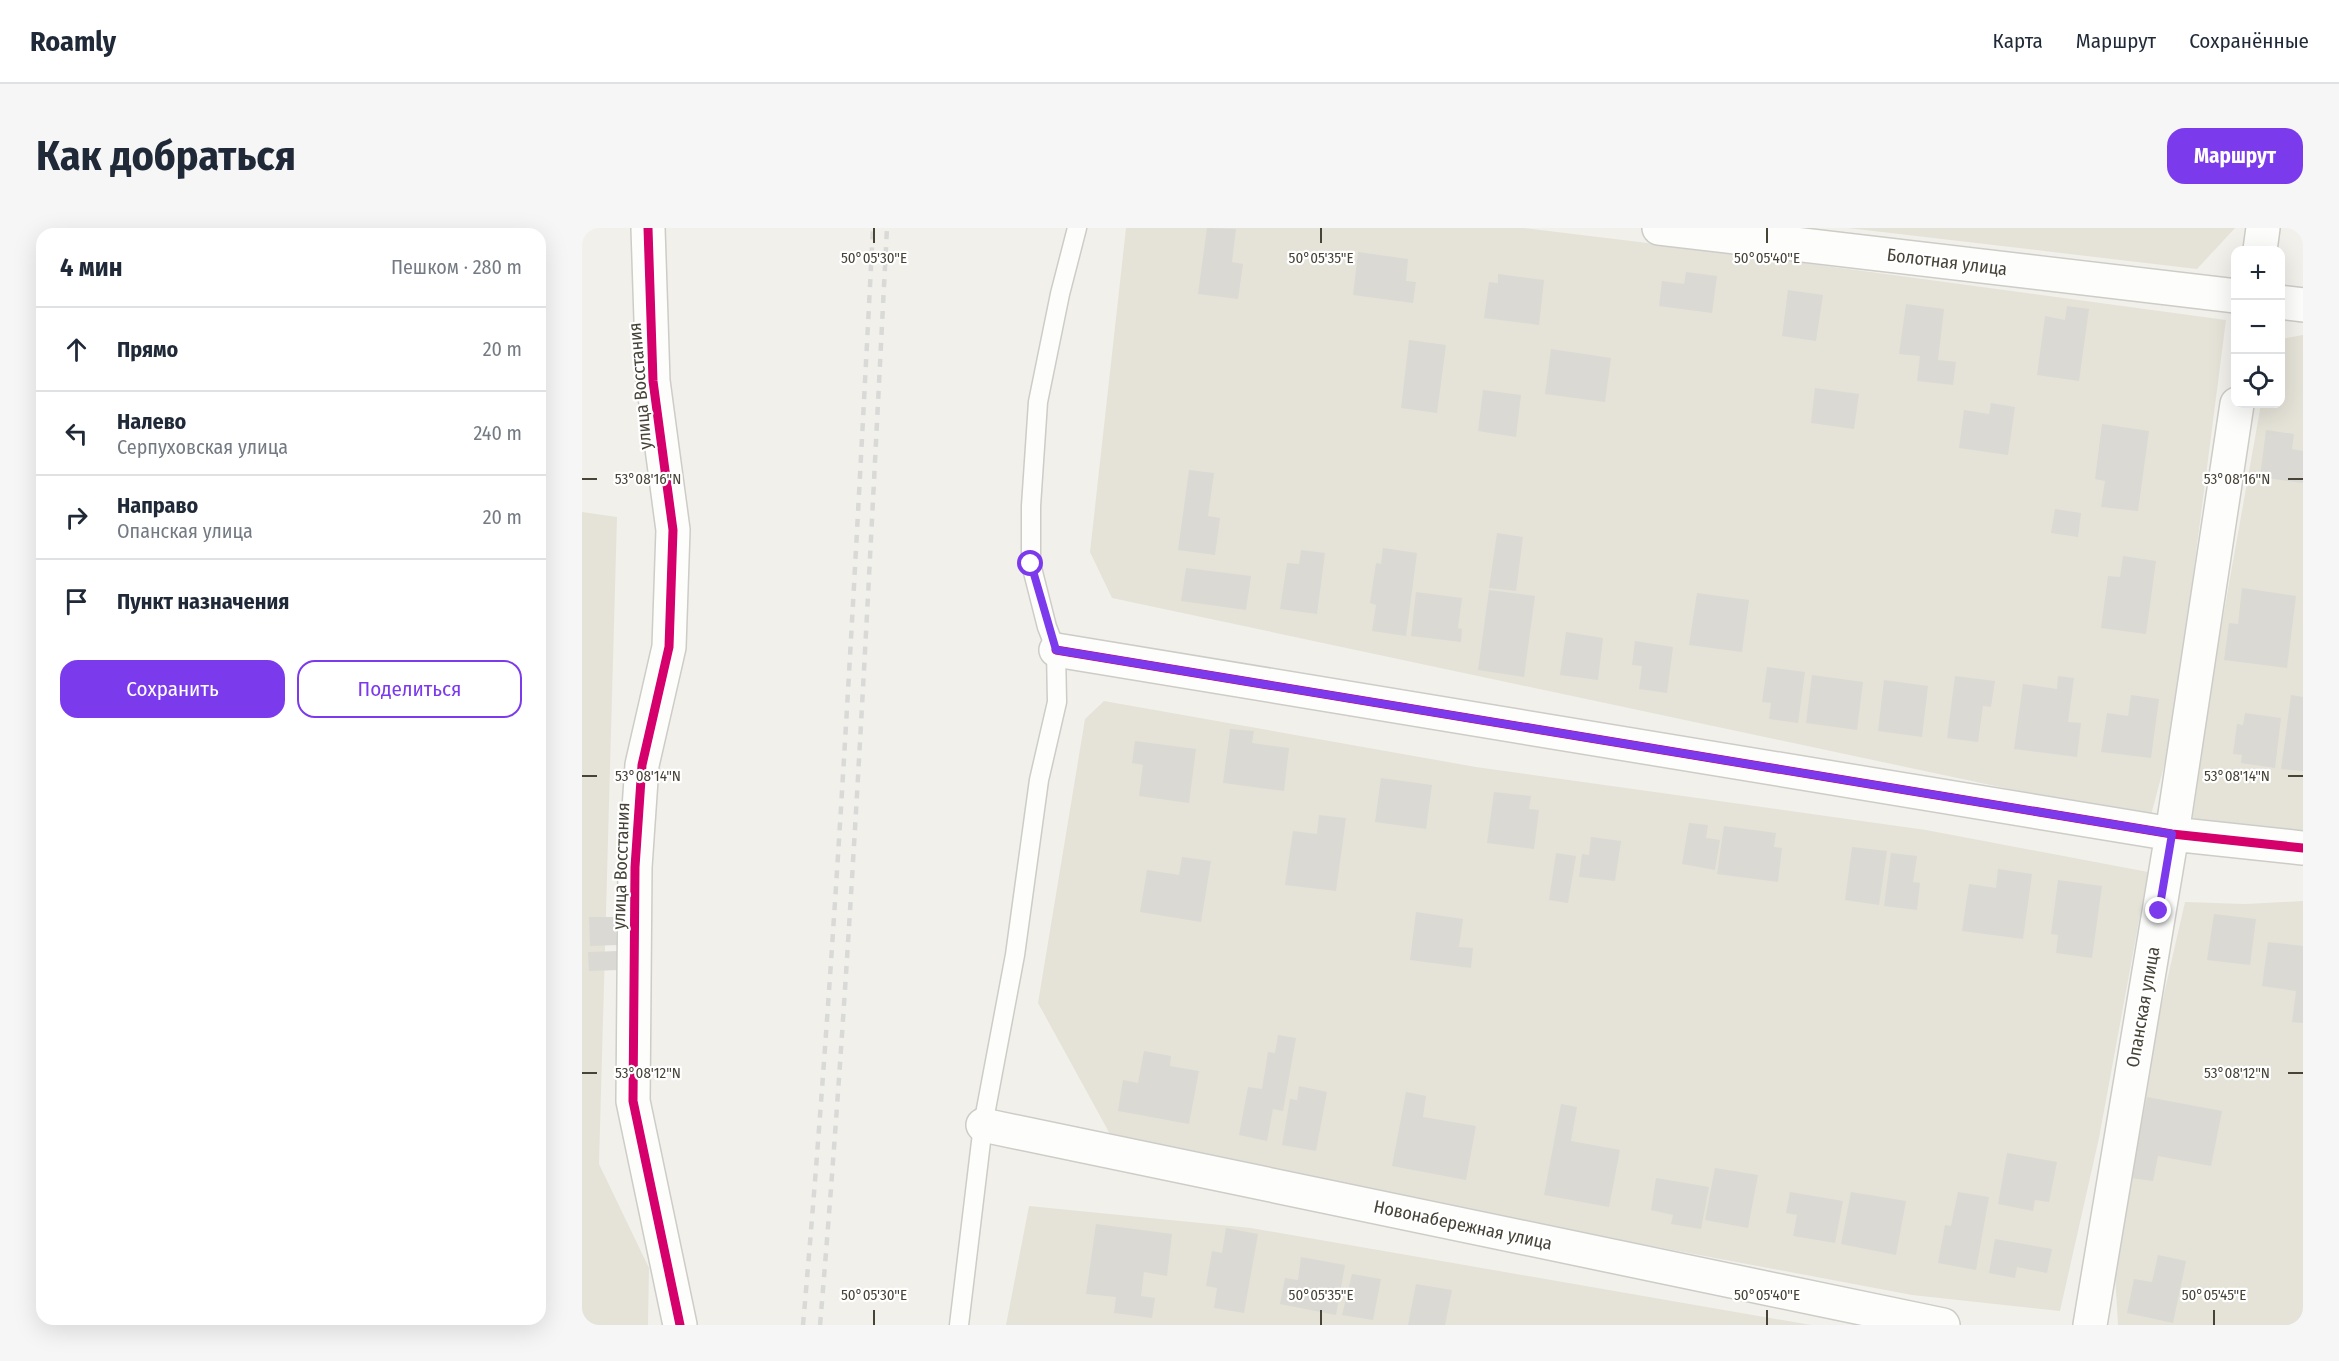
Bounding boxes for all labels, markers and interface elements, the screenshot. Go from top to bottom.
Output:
text: Roamly [30,25,116,58]
text: Карта [1993,28,2043,54]
text: Маршрут [2076,28,2156,54]
text: Сохранённые [2189,28,2309,54]
button: Маршрут [2167,128,2303,184]
text: Как добраться [36,131,296,181]
street label: Болотная улица [1886,244,2009,280]
map controls [2231,246,2285,408]
button: + [2231,246,2285,300]
text: 50°05'30"E [841,249,907,267]
text: 50°05'35"E [1289,249,1353,267]
text: 50°05'40"E [1734,249,1800,267]
text: 4 мин [60,252,122,283]
text: Пешком · 280 m [391,255,522,279]
button: − [2231,300,2285,354]
street label: улица Восстания [623,322,657,450]
icon: ahead [60,333,93,366]
text: Прямо [117,336,178,363]
text: 20 m [483,337,522,361]
button: locate [2231,354,2285,408]
text: Налево [117,408,186,435]
icon: left [60,417,93,450]
text: 240 m [473,421,522,445]
text: Серпуховская улица [117,435,288,459]
text: 53°08'16"N [615,470,681,488]
text: 53°08'16"N [2204,470,2270,488]
text: Направо [117,492,198,519]
icon: right [60,501,93,534]
text: 20 m [483,505,522,529]
text: Опанская улица [117,519,253,543]
route start [1017,550,1043,576]
icon: arrive [60,585,93,618]
text: Пункт назначения [117,588,289,615]
button: Сохранить [60,660,285,718]
button: Поделиться [297,660,522,718]
text: 53°08'14"N [615,767,681,785]
text: 53°08'14"N [2204,767,2270,785]
street label: улица Восстания [608,802,634,930]
route end [2145,897,2171,923]
street label: Опанская улица [2122,945,2164,1069]
text: 53°08'12"N [615,1064,681,1082]
text: 53°08'12"N [2204,1064,2270,1082]
street label: Новонабережная улица [1372,1195,1554,1255]
text: 50°05'30"E [841,1286,907,1304]
text: 50°05'35"E [1289,1286,1353,1304]
text: 50°05'40"E [1734,1286,1800,1304]
text: 50°05'45"E [2182,1286,2246,1304]

